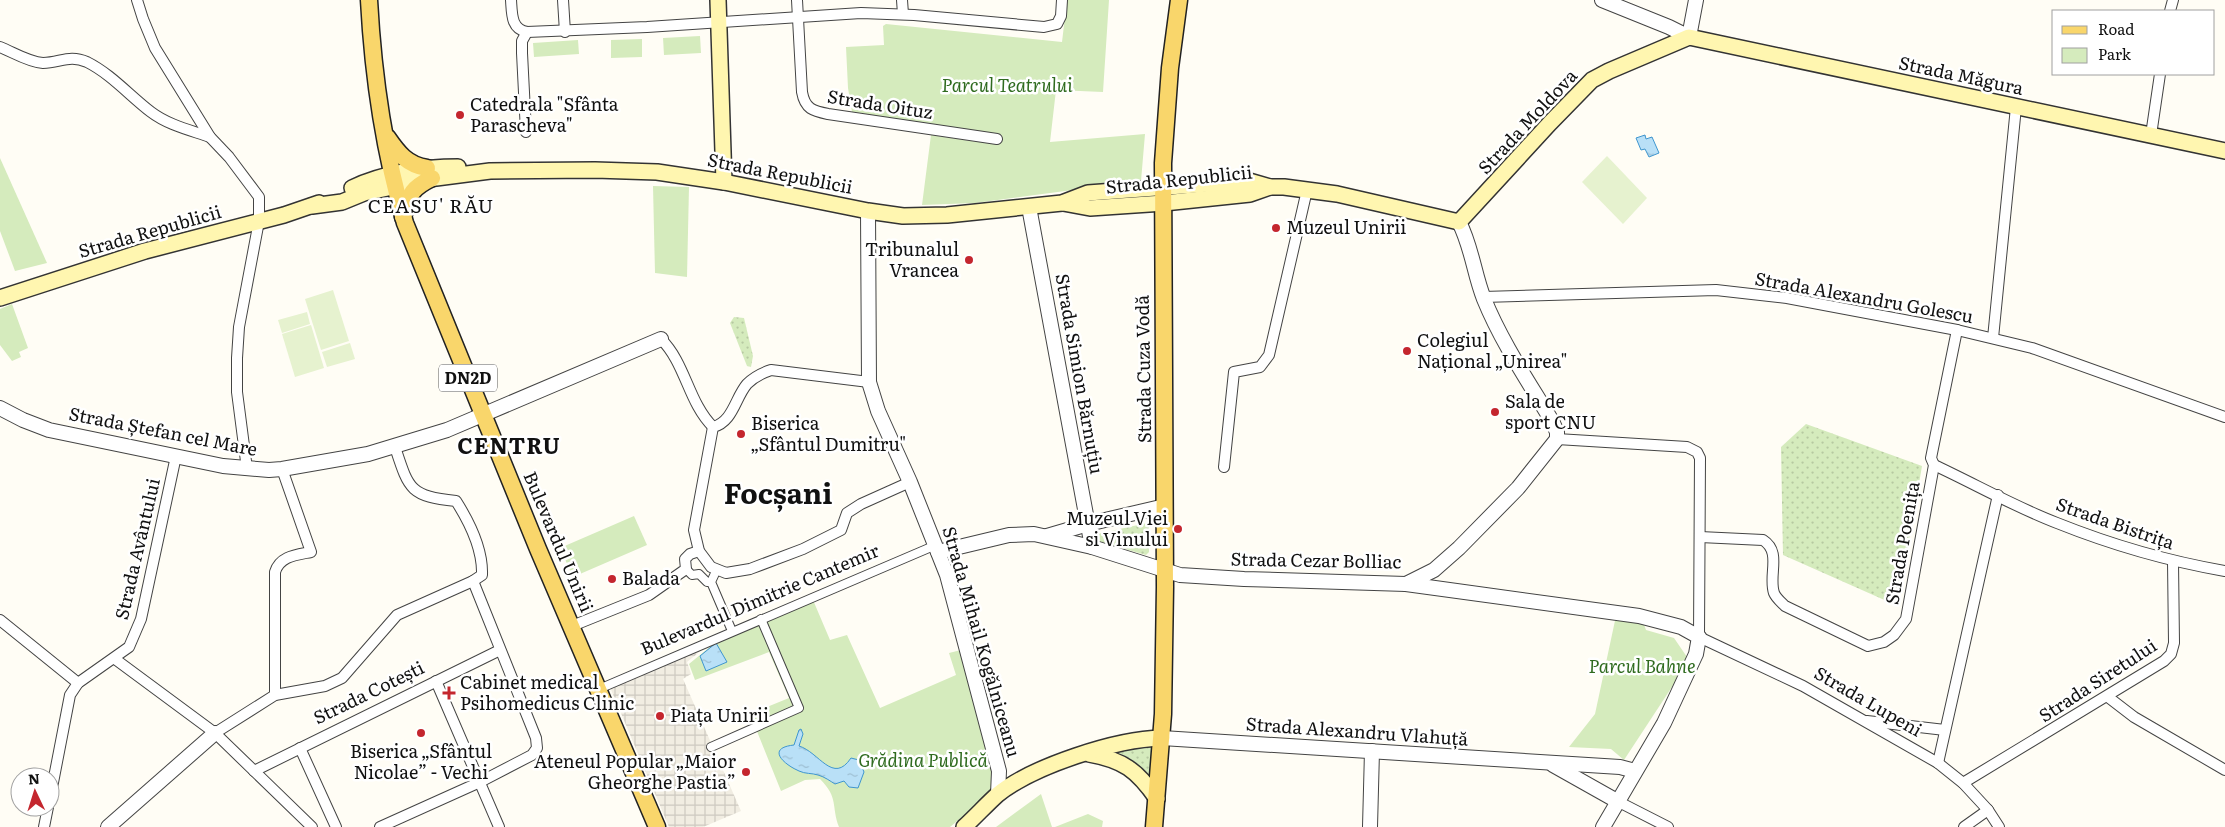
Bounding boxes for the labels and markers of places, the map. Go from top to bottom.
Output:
place label: Catedrala "Sfânta Parascheva" [470,90,619,138]
marker: Catedrala "Sfânta Parascheva" [454,109,466,121]
place label: Muzeul Unirii [1286,213,1406,240]
marker: Muzeul Unirii [1270,222,1282,234]
place label: Tribunalul Vrancea [865,235,959,283]
marker: Tribunalul Vrancea [963,254,975,266]
place label: Colegiul Național „Unirea" [1417,326,1567,374]
marker: Colegiul Național „Unirea" [1401,345,1413,357]
place label: Sala de sport CNU [1505,387,1596,435]
marker: Sala de sport CNU [1489,406,1501,418]
place label: Biserica „Sfântul Dumitru" [751,409,906,457]
marker: Biserica „Sfântul Dumitru" [735,428,747,440]
place label: Muzeul Viei si Vinului [1066,504,1168,552]
marker: Muzeul Viei si Vinului [1172,523,1184,535]
place label: Balada [622,564,680,591]
marker: Balada [606,573,618,585]
place label: Cabinet medical Psihomedicus Clinic [460,668,634,716]
marker: Cabinet medical Psihomedicus Clinic [442,686,456,700]
place label: Piața Unirii [670,701,769,728]
marker: Piața Unirii [654,710,666,722]
marker: Biserica „Sfântul Nicolae” - Vechi [415,727,427,739]
place label: Biserica „Sfântul Nicolae” - Vechi [350,737,492,785]
place label: Ateneul Popular „Maior Gheorghe Pastia” [534,747,736,795]
marker: Ateneul Popular „Maior Gheorghe Pastia” [740,766,752,778]

